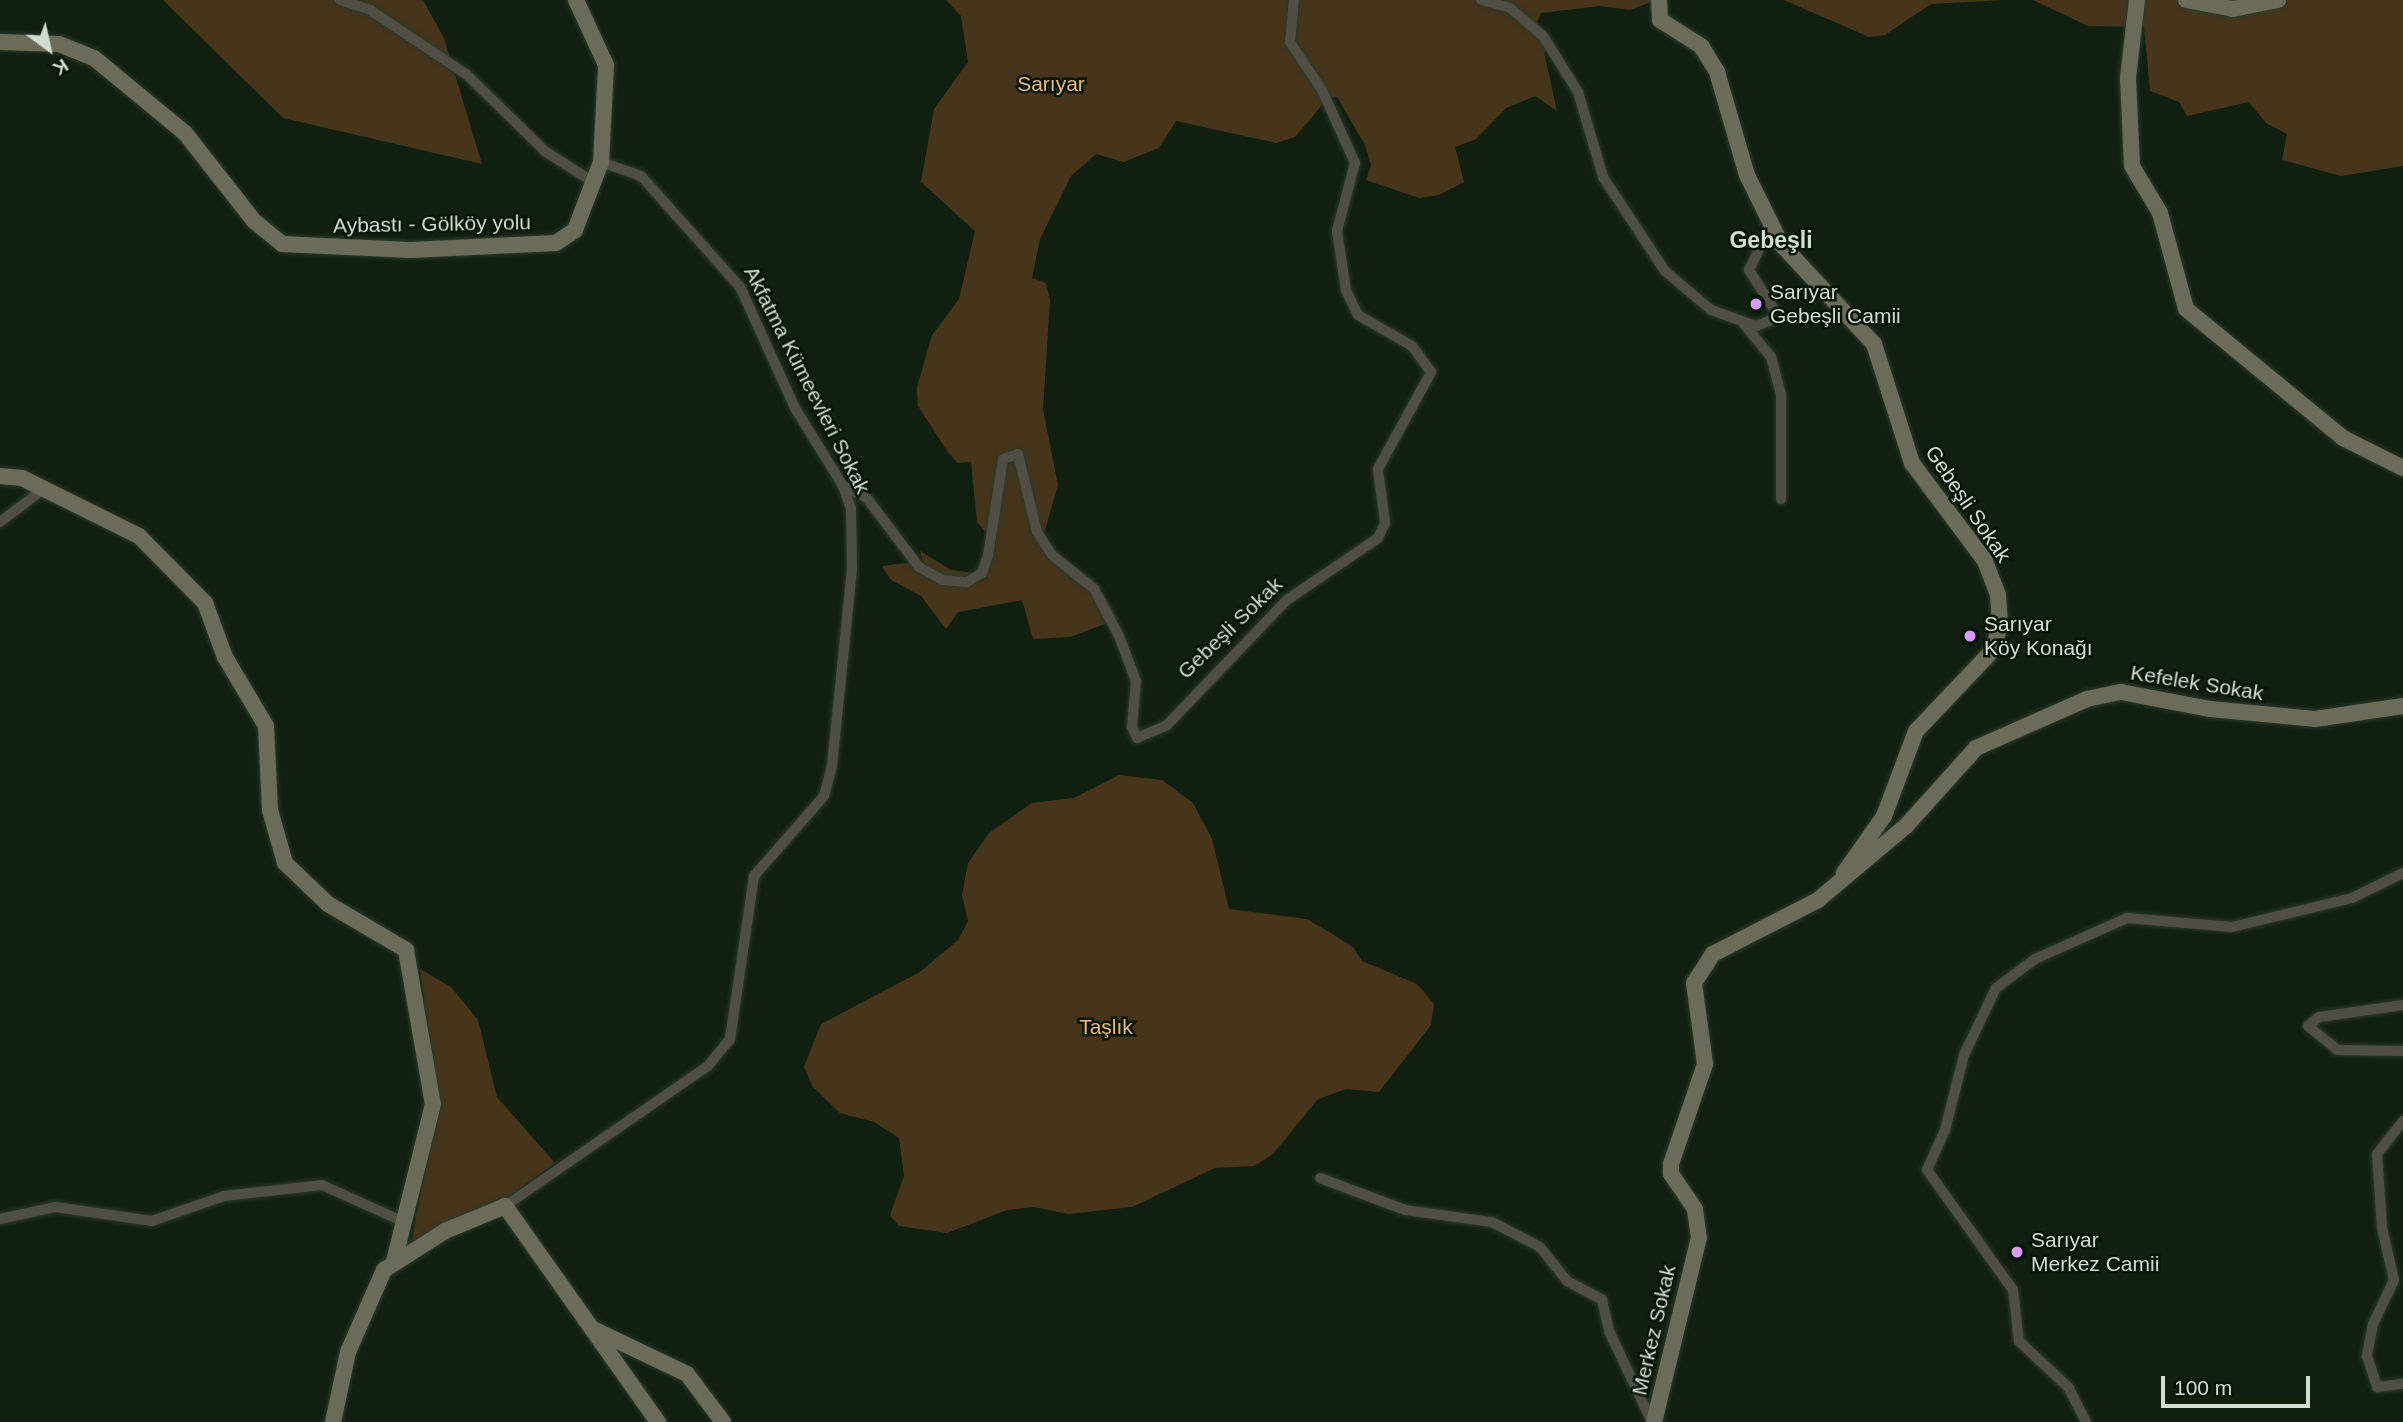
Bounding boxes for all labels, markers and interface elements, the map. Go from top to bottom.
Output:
north arrow [14,14,84,84]
text: K [49,54,72,80]
park label: Sarıyar [1017,71,1085,97]
street label: Aybastı - Gölköy yolu [333,210,531,238]
district label: Gebeşli [1729,226,1813,254]
street label: Akfatma Kümeevleri Sokak [739,262,875,498]
place label: Sarıyar Gebeşli Camii [1770,279,1901,329]
marker: Sarıyar Gebeşli Camii [1748,296,1764,312]
street label: Gebeşli Sokak [1920,441,2016,567]
street label: Gebeşli Sokak [1173,572,1287,684]
place label: Sarıyar Köy Konağı [1984,611,2093,661]
marker: Sarıyar Köy Konağı [1962,628,1978,644]
street label: Kefelek Sokak [2129,660,2265,706]
park label: Taşlık [1079,1014,1133,1040]
place label: Sarıyar Merkez Camii [2031,1227,2159,1277]
marker: Sarıyar Merkez Camii [2009,1244,2025,1260]
street label: Merkez Sokak [1627,1262,1681,1398]
scale bar [2165,1362,2314,1406]
text: 100 m [2174,1376,2232,1399]

